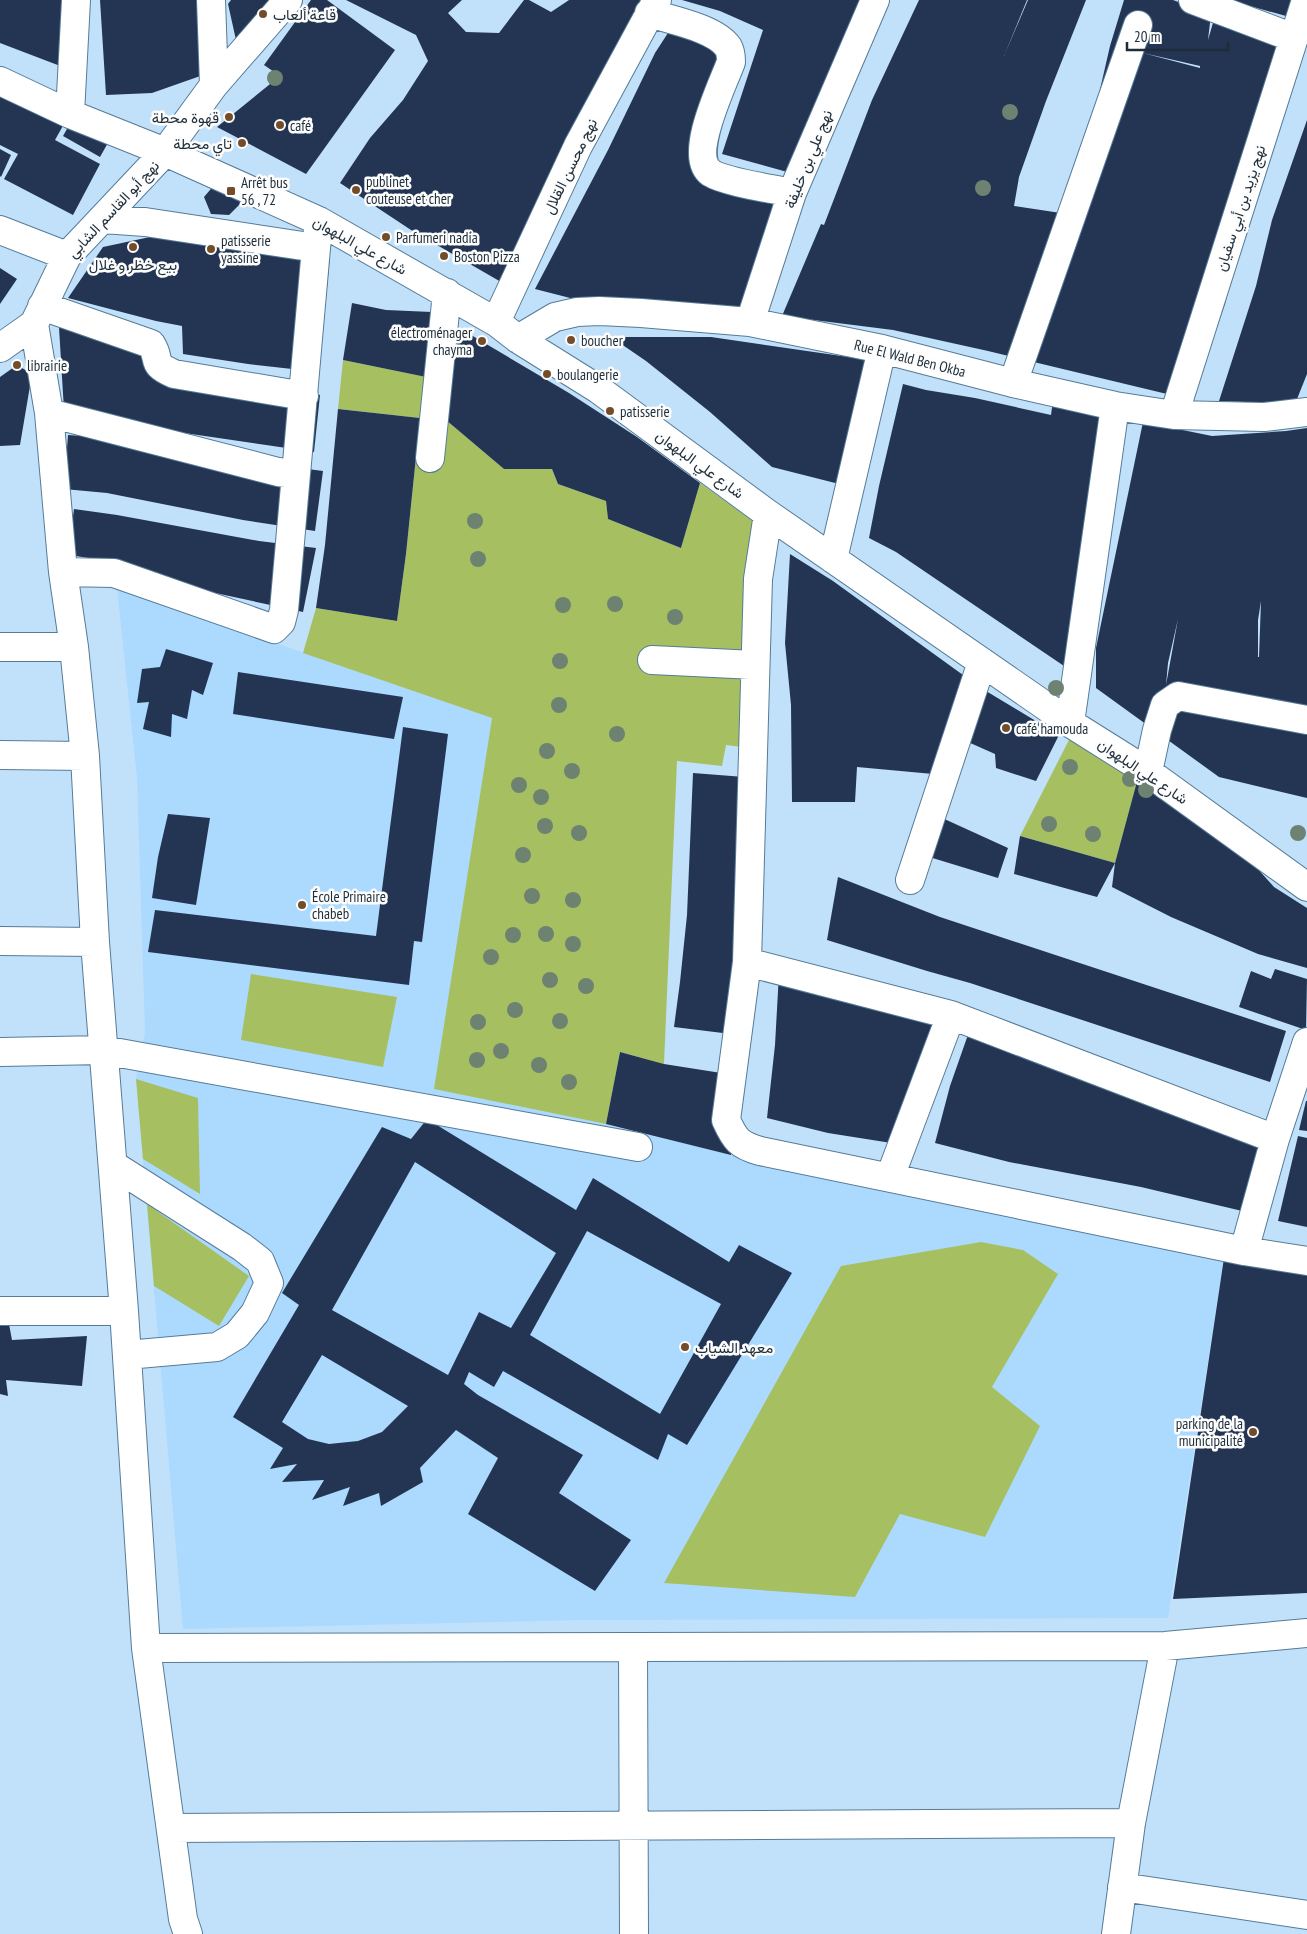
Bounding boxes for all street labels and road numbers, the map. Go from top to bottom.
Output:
street label: نهج علي بن خليفة [780,107,840,213]
street label: نهج محسن القلال [539,115,603,218]
street label: نهج يزيد بن أبي سفيان [1211,143,1273,275]
street label: نهج أبو القاسم الشابي [63,156,166,265]
street label: شارع علي البلهوان [308,211,410,282]
street label: Rue El Wald Ben Okba [852,335,968,381]
street label: شارع علي البلهوان [650,426,748,506]
street label: شارع علي البلهوان [1092,734,1192,811]

